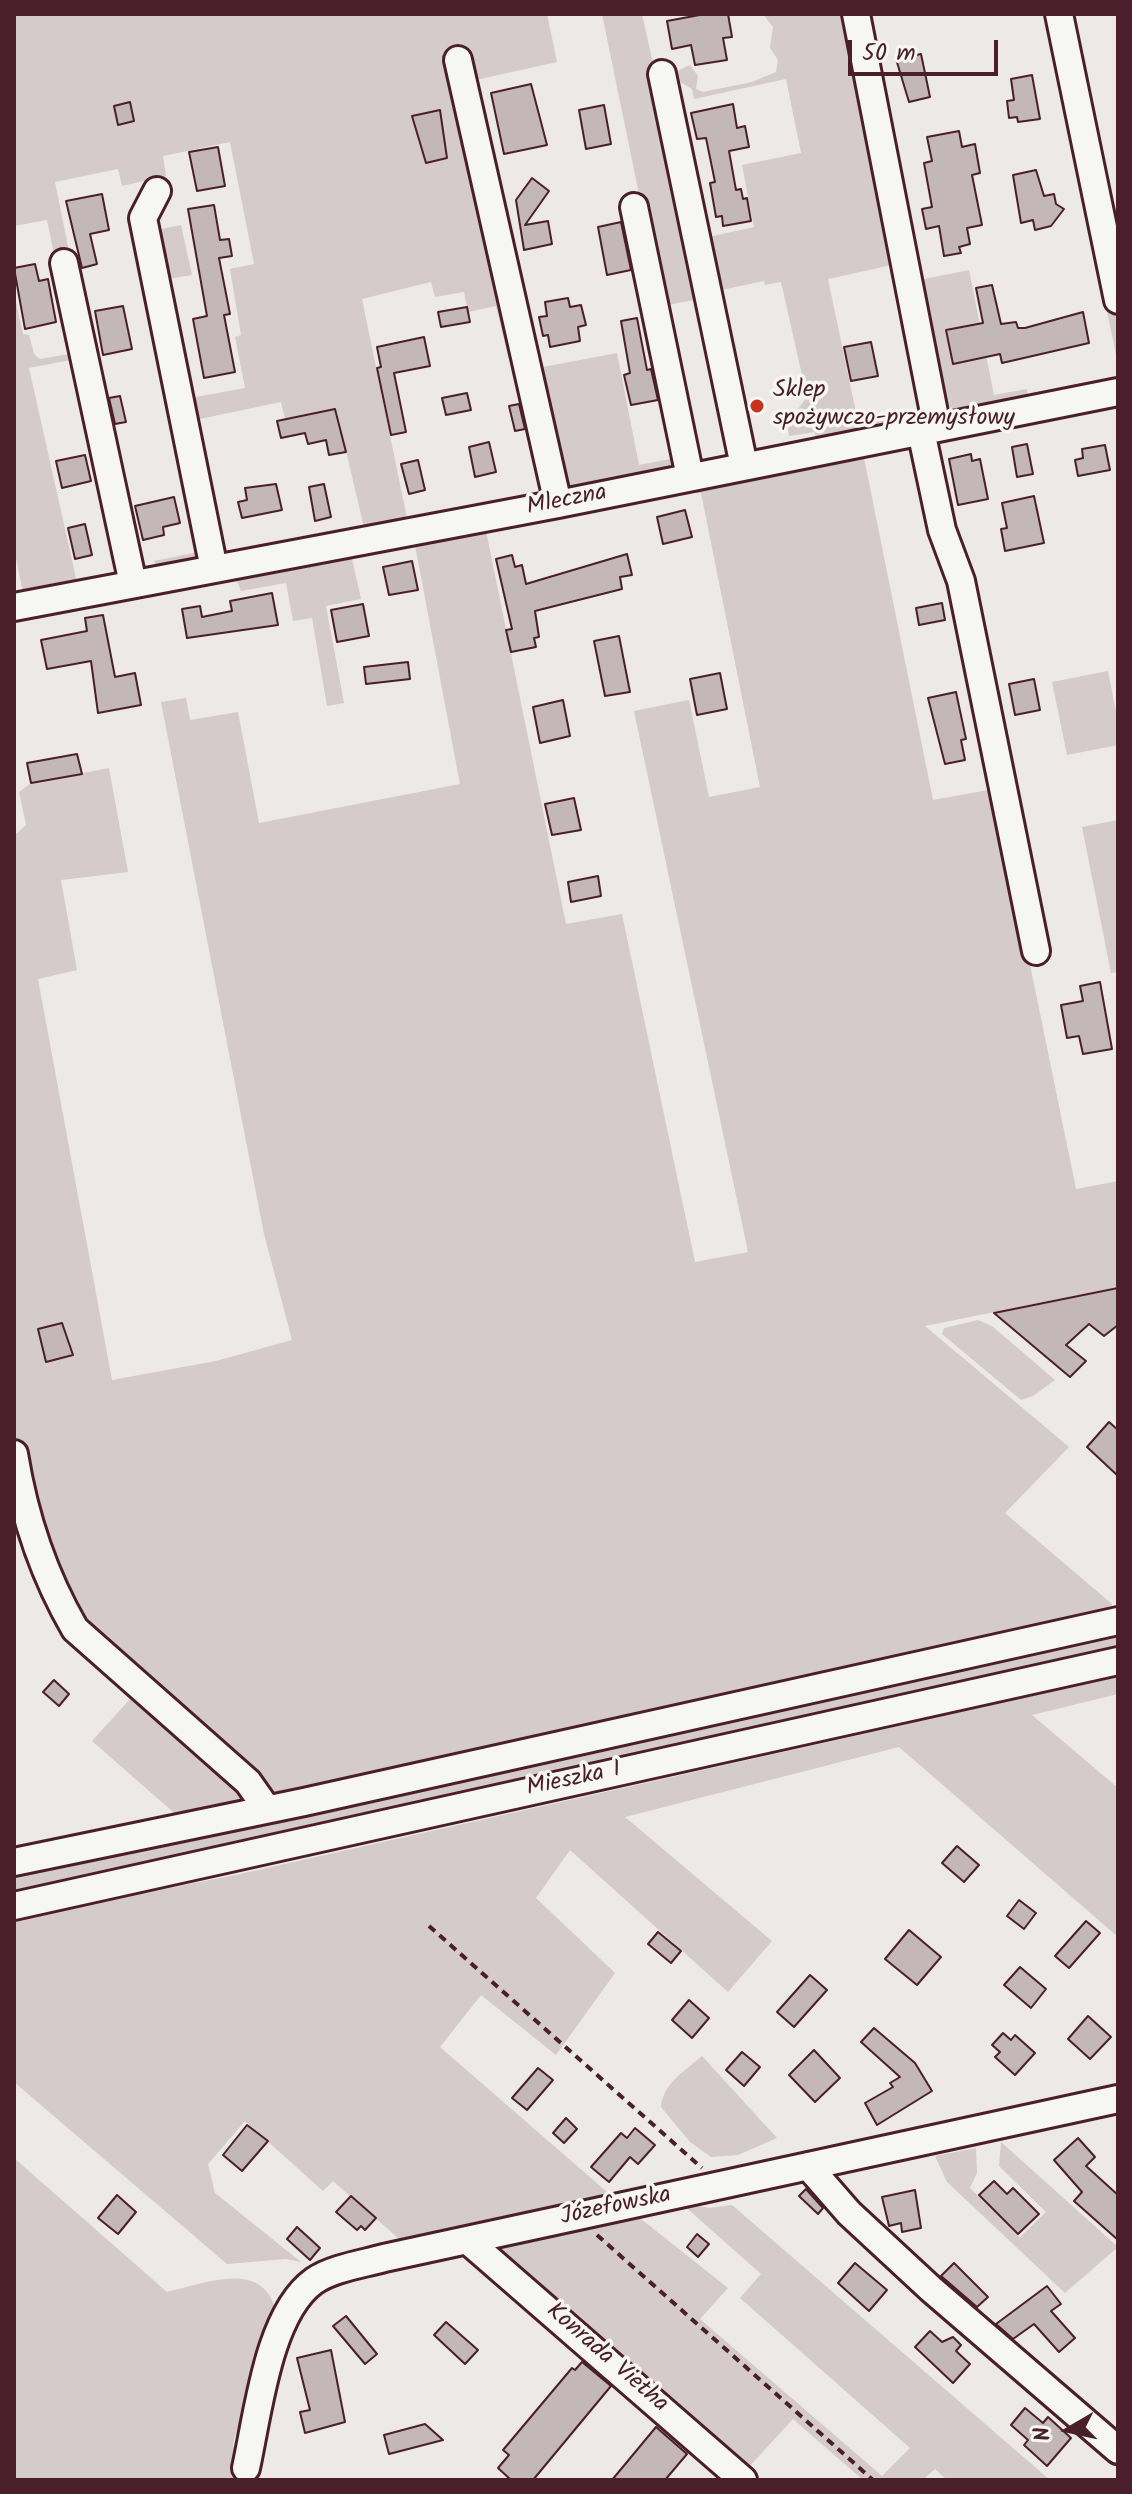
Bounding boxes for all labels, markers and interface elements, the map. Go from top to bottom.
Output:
scale bar [852,24,1002,74]
text: 50 m [862,34,916,73]
place label: Sklep spożywczo-przemysłowy [773,378,1015,434]
marker: Sklep spożywczo-przemysłowy [748,397,766,415]
street label: Mleczna [525,480,609,524]
street label: Mieszka I [524,1757,624,1805]
street label: Józefowska [558,2182,674,2234]
street label: Konrada Vietha [539,2298,673,2420]
north arrow [1028,2390,1108,2470]
text: N [1025,2424,1062,2443]

